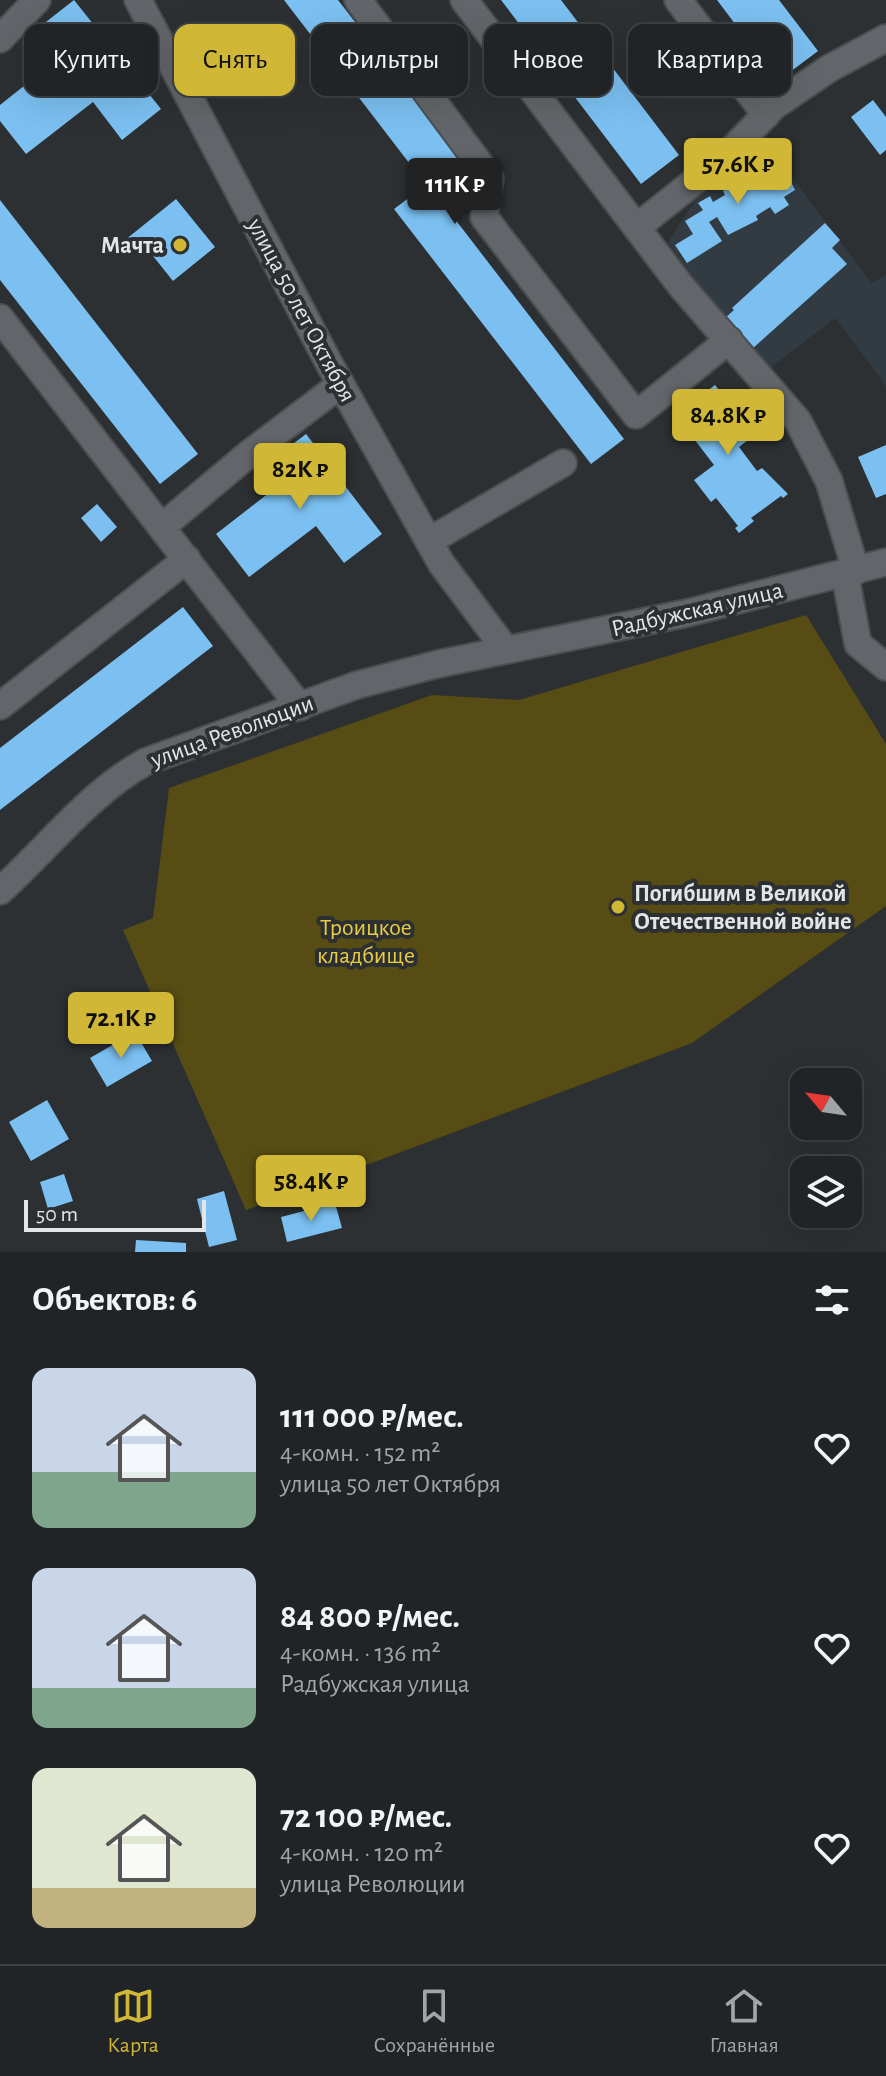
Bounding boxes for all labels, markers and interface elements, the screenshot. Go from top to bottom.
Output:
chip: Купить [24,24,158,96]
chip: Снять [174,24,295,96]
chip: Фильтры [311,24,468,96]
chip: Новое [484,24,612,96]
chip: Квартира [628,24,791,96]
pin: 57.6K ₽ [664,138,812,206]
text: 57.6K ₽ [702,151,774,177]
pin: 111K ₽ [390,158,520,226]
text: 111K ₽ [425,171,485,197]
street label: улица 50 лет Октября [242,214,360,406]
place label: Мачта [101,234,164,258]
marker: Мачта [171,236,189,254]
pin: 84.8K ₽ [654,389,802,457]
text: 84.8K ₽ [690,402,766,428]
pin: 82K ₽ [244,443,356,511]
text: 82K ₽ [272,456,328,482]
street label: Радбужская улица [609,579,785,641]
street label: улица Революции [147,691,317,773]
place label: Погибшим в Великой Отечественной войне [634,882,851,934]
marker: Погибшим в Великой Отечественной войне [609,898,627,916]
park label: Троицкое кладбище [317,916,415,968]
pin: 72.1K ₽ [47,992,195,1060]
text: 72.1K ₽ [86,1005,156,1031]
north arrow [790,1068,862,1140]
map controls [790,1068,862,1228]
pin: 58.4K ₽ [237,1155,385,1223]
button: layers [790,1156,862,1228]
text: 58.4K ₽ [274,1168,348,1194]
scale bar [24,1196,206,1232]
text: 50 m [36,1203,78,1225]
icon: filters [810,1278,854,1322]
text: Объектов: 6 [32,1283,197,1317]
icon: home [96,1400,192,1496]
text: 111 000 ₽/мес. [280,1400,464,1434]
icon: heart [810,1426,854,1470]
text: 4-комн. · 152 m² [280,1440,440,1466]
text: улица 50 лет Октября [280,1471,501,1497]
icon: home [96,1600,192,1696]
text: 84 800 ₽/мес. [280,1600,460,1634]
icon: heart [810,1626,854,1670]
text: 4-комн. · 136 m² [280,1640,441,1666]
text: Радбужская улица [280,1671,470,1697]
icon: home [96,1800,192,1896]
text: 72 100 ₽/мес. [280,1800,452,1834]
icon: heart [810,1826,854,1870]
text: 4-комн. · 120 m² [280,1840,443,1866]
text: улица Революции [280,1871,466,1897]
tab: Карта [107,1984,159,2058]
tab: Сохранённые [373,1984,495,2058]
tab: Главная [710,1984,779,2058]

